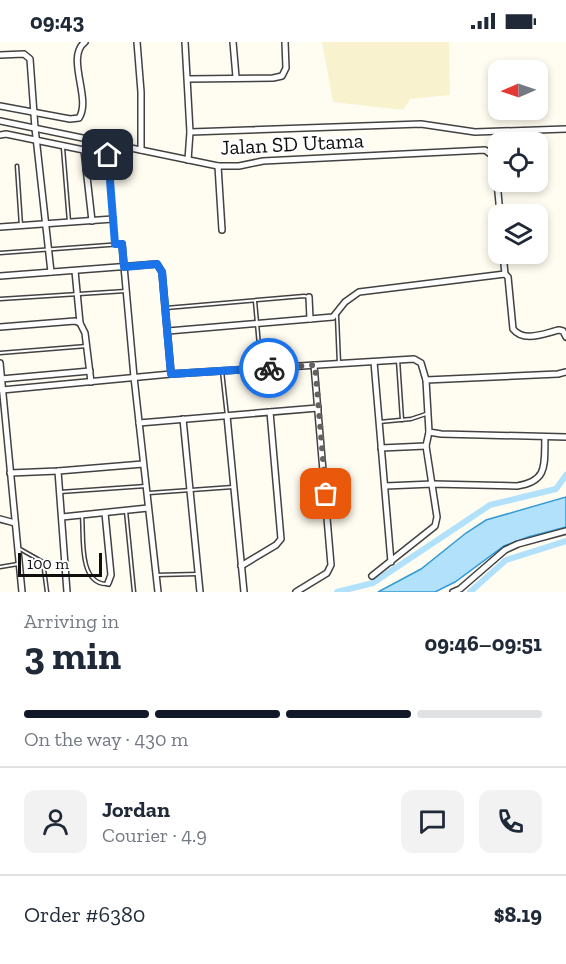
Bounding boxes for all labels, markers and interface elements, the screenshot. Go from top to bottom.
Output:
text: 09:43 [30,8,84,35]
north arrow [488,60,548,120]
map controls [488,60,548,264]
street label: Jalan SD Utama [220,127,364,160]
pin [82,129,133,180]
button: locate [488,132,548,192]
icon: home [91,138,124,171]
button: layers [488,204,548,264]
courier [239,338,299,398]
icon: bike [253,352,286,385]
pin [300,468,351,519]
icon: bag [309,477,342,510]
scale bar [18,550,102,578]
text: 100 m [27,554,69,573]
text: Arriving in [24,609,119,633]
text: 09:46–09:51 [425,630,542,657]
text: 3 min [24,632,121,679]
text: On the way · 430 m [24,727,188,751]
button: person [24,790,87,853]
button: chat [401,790,464,853]
button: phone [479,790,542,853]
text: Jordan [102,796,170,823]
text: Courier · 4.9 [102,823,207,847]
text: Order #6380 [24,901,146,928]
text: $8.19 [494,901,542,928]

